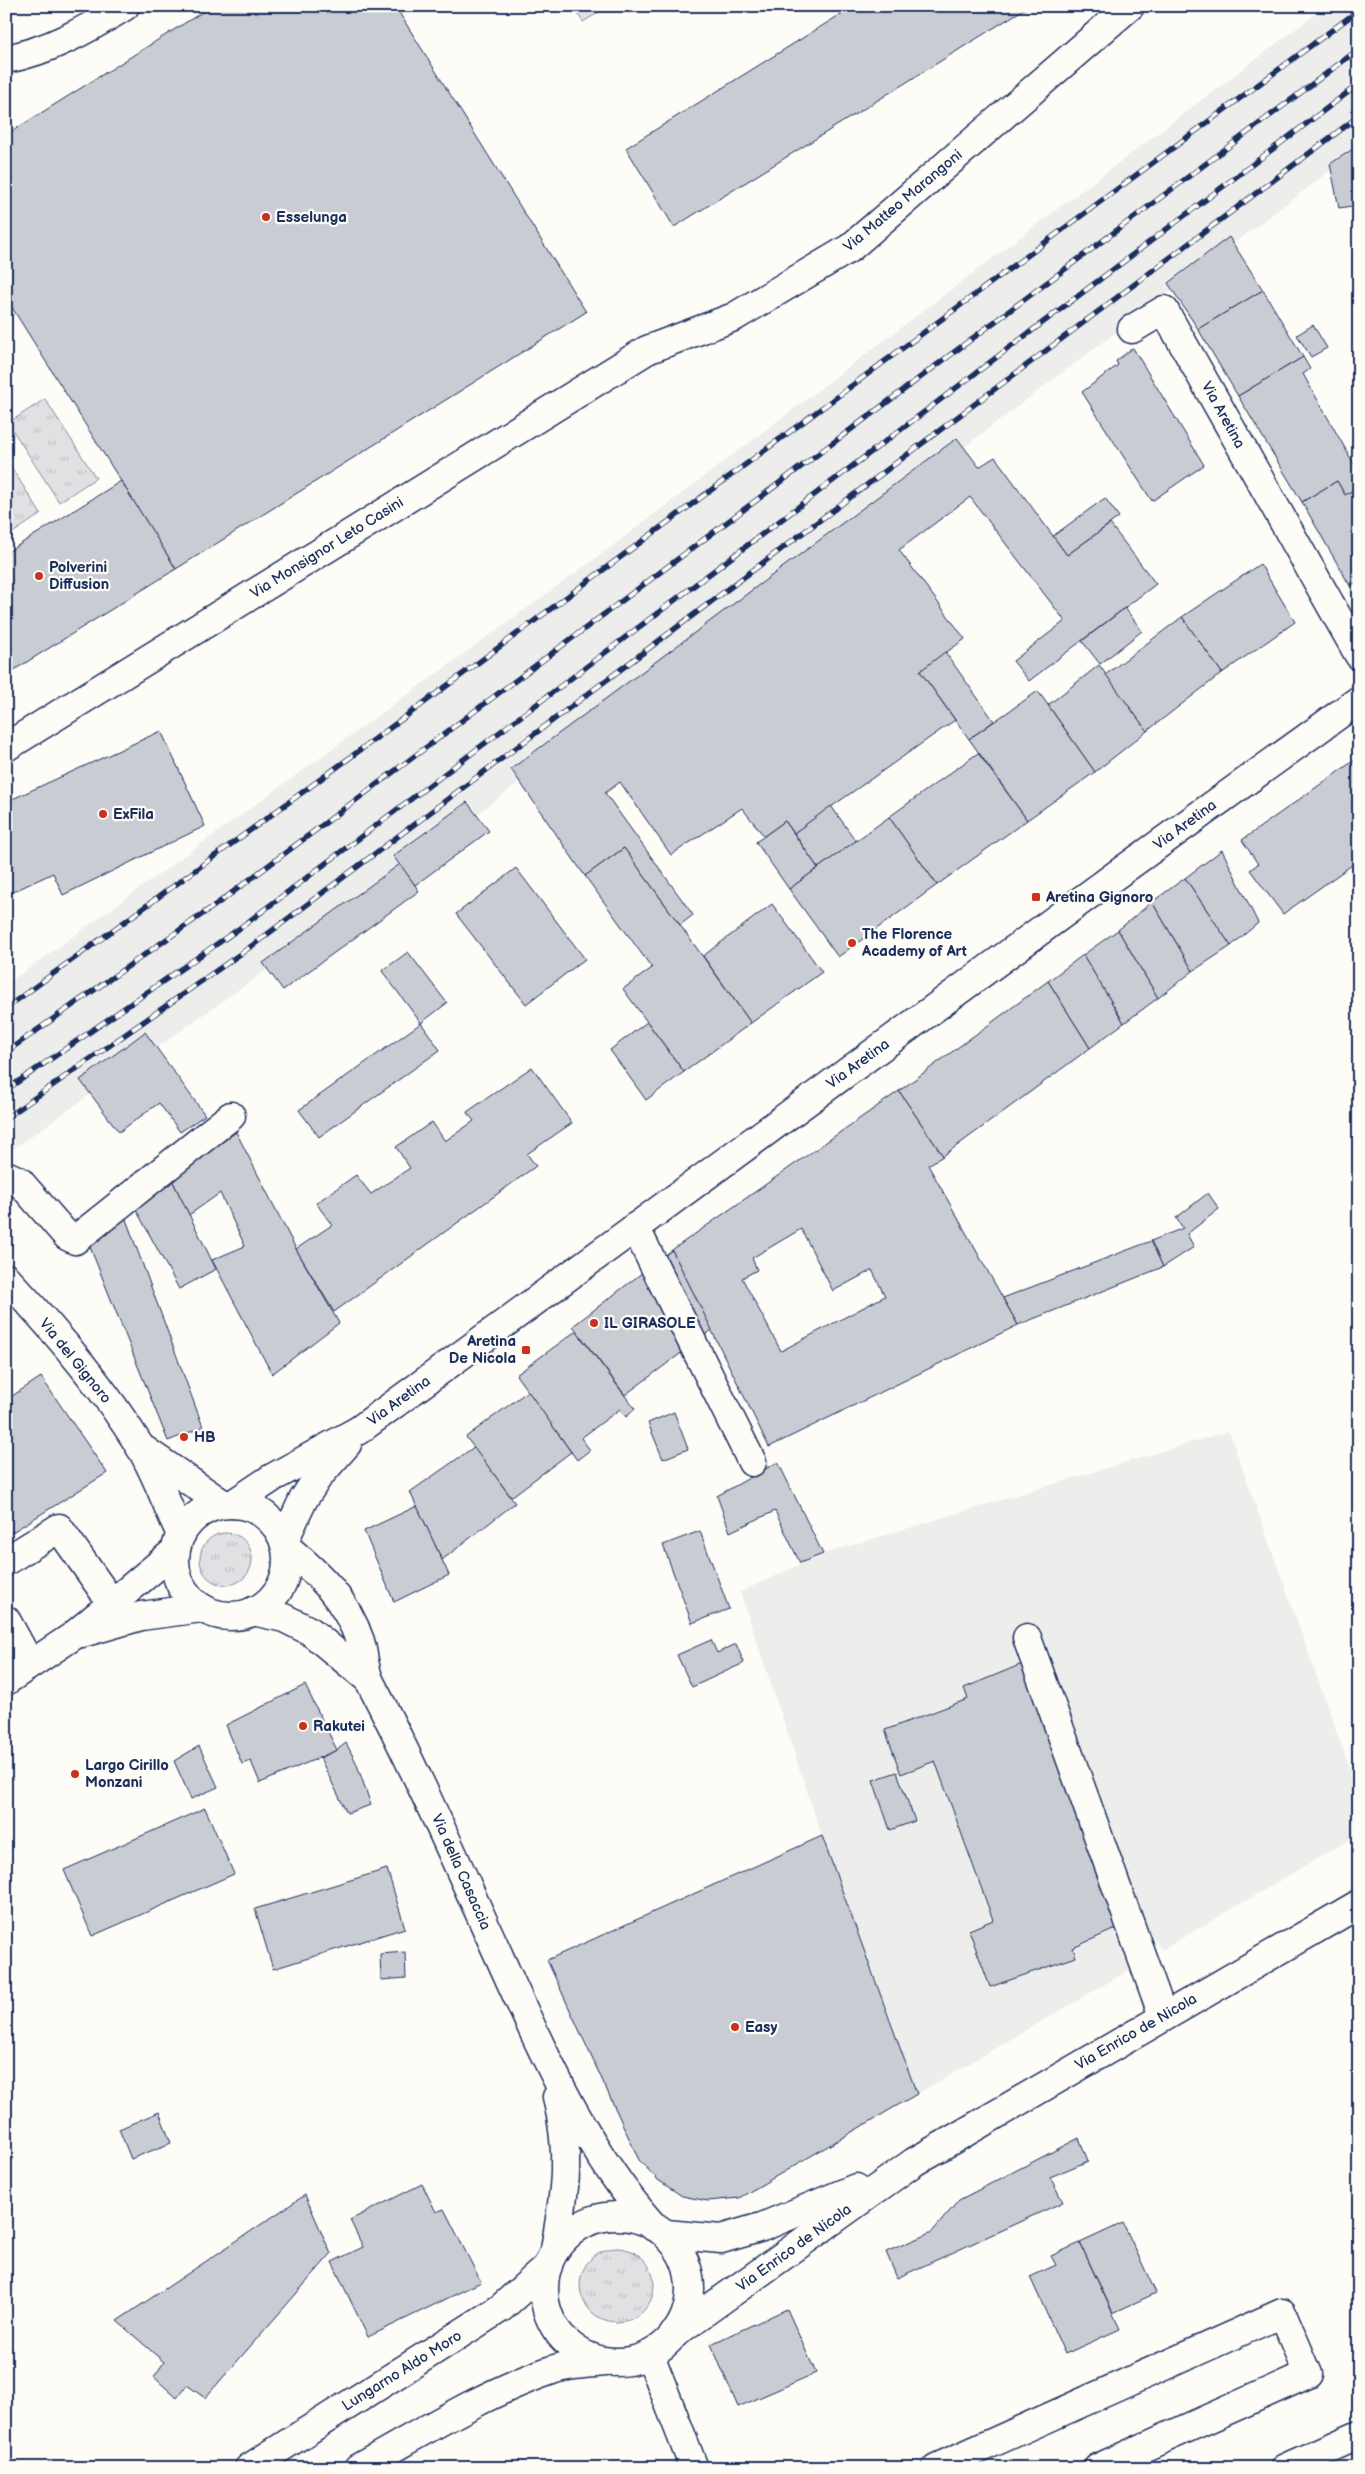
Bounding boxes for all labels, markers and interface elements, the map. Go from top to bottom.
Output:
street label: Via Matteo Marangoni [840,146,966,256]
place label: Esselunga [276,208,347,227]
marker: Esselunga [260,211,272,223]
street label: Via Aretina [1197,378,1249,452]
street label: Via Monsignor Leto Casini [247,493,407,603]
place label: Polverini Diffusion [49,558,109,594]
marker: Polverini Diffusion [33,570,45,582]
street label: Via Aretina [1150,796,1220,854]
place label: ExFila [113,805,154,824]
marker: ExFila [97,808,109,820]
place label: Aretina Gignoro [1045,888,1154,907]
marker: Aretina Gignoro [1030,891,1042,903]
place label: The Florence Academy of Art [861,925,967,961]
marker: The Florence Academy of Art [846,937,858,949]
street label: Via Aretina [823,1035,893,1093]
place label: IL GIRASOLE [604,1314,696,1333]
street label: Via del Gignoro [35,1315,115,1407]
marker: IL GIRASOLE [588,1317,600,1329]
place label: Aretina De Nicola [449,1332,516,1368]
marker: Aretina De Nicola [520,1344,532,1356]
street label: Via Aretina [364,1372,434,1430]
place label: HB [194,1428,216,1447]
marker: HB [178,1431,190,1443]
place label: Rakutei [313,1717,365,1736]
marker: Rakutei [297,1720,309,1732]
place label: Largo Cirillo Monzani [85,1756,169,1792]
marker: Largo Cirillo Monzani [69,1768,81,1780]
street label: Via della Casaccia [427,1811,495,1933]
street label: Via Enrico de Nicola [1072,1989,1200,2075]
place label: Easy [745,2018,777,2037]
marker: Easy [729,2021,741,2033]
street label: Via Enrico de Nicola [733,2200,855,2296]
street label: Lungarno Aldo Moro [339,2326,465,2416]

